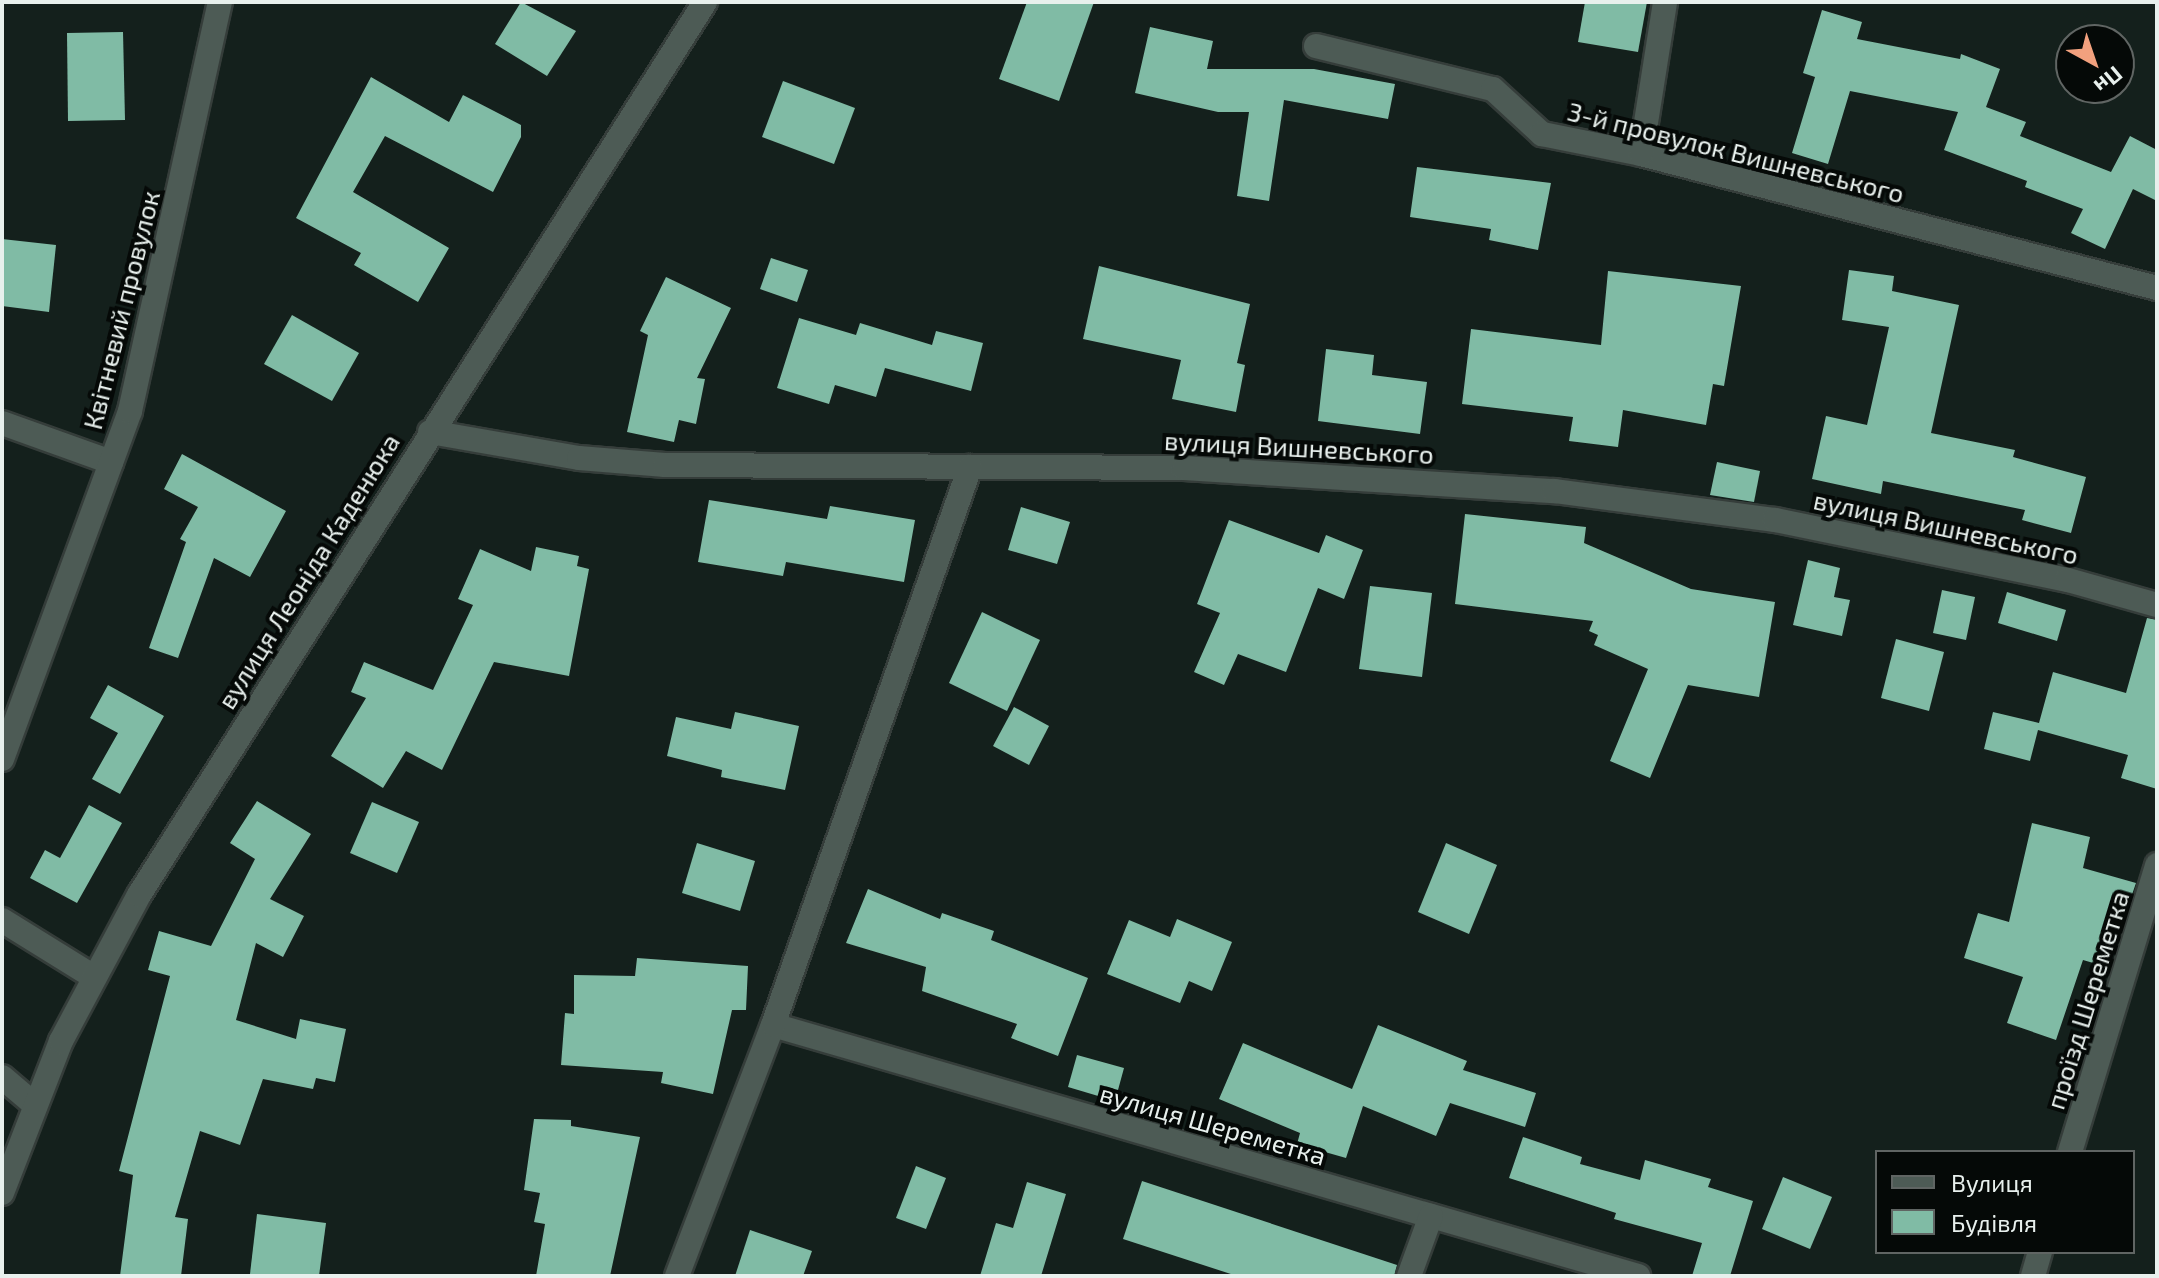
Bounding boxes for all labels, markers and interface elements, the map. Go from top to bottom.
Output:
north arrow [2055,24,2135,104]
text: Пн [2090,62,2128,100]
street label: 3-й провулок Вишневського [1564,95,1908,209]
street label: Квітневий провулок [76,188,166,432]
street label: вулиця Вишневського [1163,424,1435,470]
street label: вулиця Леоніда Каденюка [210,428,406,714]
street label: вулиця Вишневського [1811,484,2081,570]
street label: проїзд Шереметка [2039,887,2135,1113]
street label: вулиця Шереметка [1096,1077,1330,1171]
legend [1875,1150,2135,1254]
text: Вулиця [1951,1168,2033,1197]
text: Будівля [1951,1208,2037,1237]

